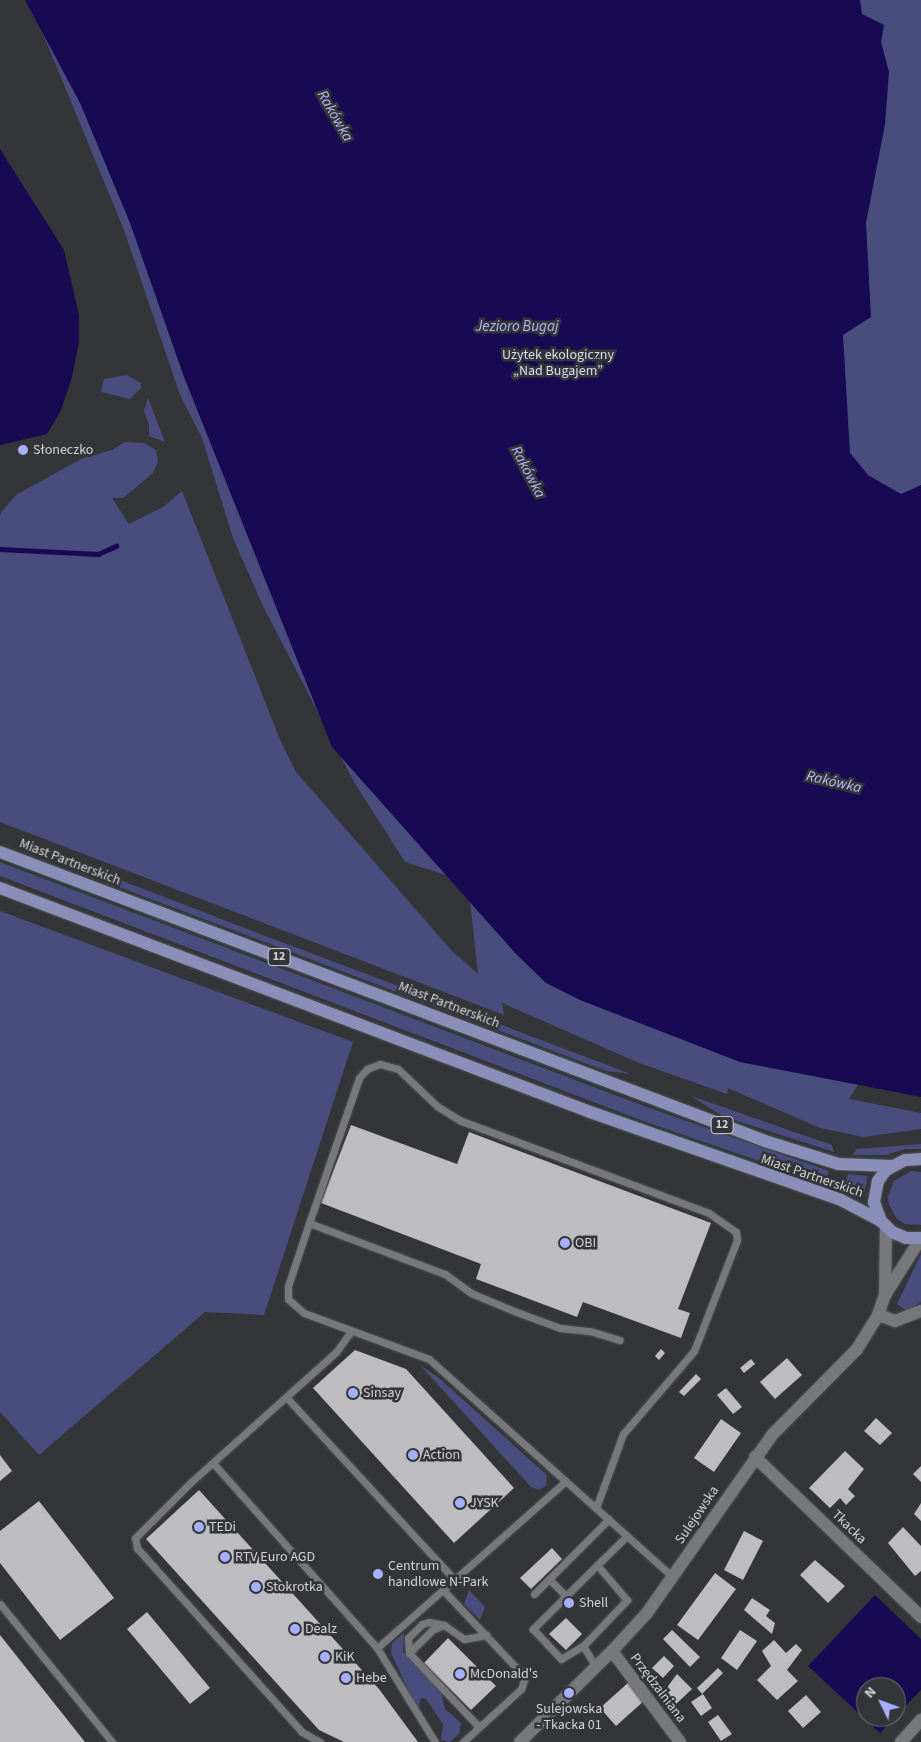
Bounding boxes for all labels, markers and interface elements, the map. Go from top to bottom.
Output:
water label: Rakówka [313,87,357,145]
water label: Jezioro Bugaj [475,318,559,336]
park label: Użytek ekologiczny „Nad Bugajem” [502,347,614,380]
place label: Słoneczko [33,442,93,458]
water label: Rakówka [507,443,549,501]
marker: Słoneczko [17,444,29,456]
water label: Rakówka [805,767,863,797]
street label: Miast Partnerskich [17,835,123,889]
road number: 12 [266,948,292,966]
street label: Miast Partnerskich [396,978,502,1032]
road number: 12 [710,1116,734,1134]
street label: Miast Partnerskich [758,1151,866,1201]
place label: OBI [575,1235,596,1251]
marker: OBI [559,1237,571,1249]
place label: Sinsay [363,1385,401,1401]
marker: Sinsay [347,1387,359,1399]
place label: Action [423,1447,460,1463]
marker: Action [407,1449,419,1461]
street label: Sulejowska [671,1483,723,1547]
place label: JYSK [470,1495,499,1511]
marker: JYSK [454,1497,466,1509]
street label: Tkacka [828,1507,870,1547]
place label: TEDi [209,1519,236,1535]
marker: TEDi [193,1521,205,1533]
place label: RTV Euro AGD [235,1549,315,1565]
marker: RTV Euro AGD [219,1551,231,1563]
place label: Centrum handlowe N-Park [388,1558,489,1590]
marker: Centrum handlowe N-Park [372,1568,384,1580]
place label: Stokrotka [266,1579,323,1595]
marker: Stokrotka [250,1581,262,1593]
place label: Shell [579,1595,608,1611]
marker: Shell [563,1597,575,1609]
place label: Dealz [305,1621,337,1637]
marker: Dealz [289,1623,301,1635]
place label: KiK [335,1649,355,1665]
street label: Przędzalniana [627,1650,689,1726]
marker: KiK [319,1651,331,1663]
place label: McDonald's [470,1666,538,1682]
marker: McDonald's [454,1668,466,1680]
place label: Hebe [356,1670,387,1686]
marker: Hebe [340,1672,352,1684]
north arrow [856,1677,906,1727]
text: N [860,1682,881,1703]
marker: Sulejowska - Tkacka 01 [563,1687,575,1699]
place label: Sulejowska - Tkacka 01 [536,1701,602,1734]

